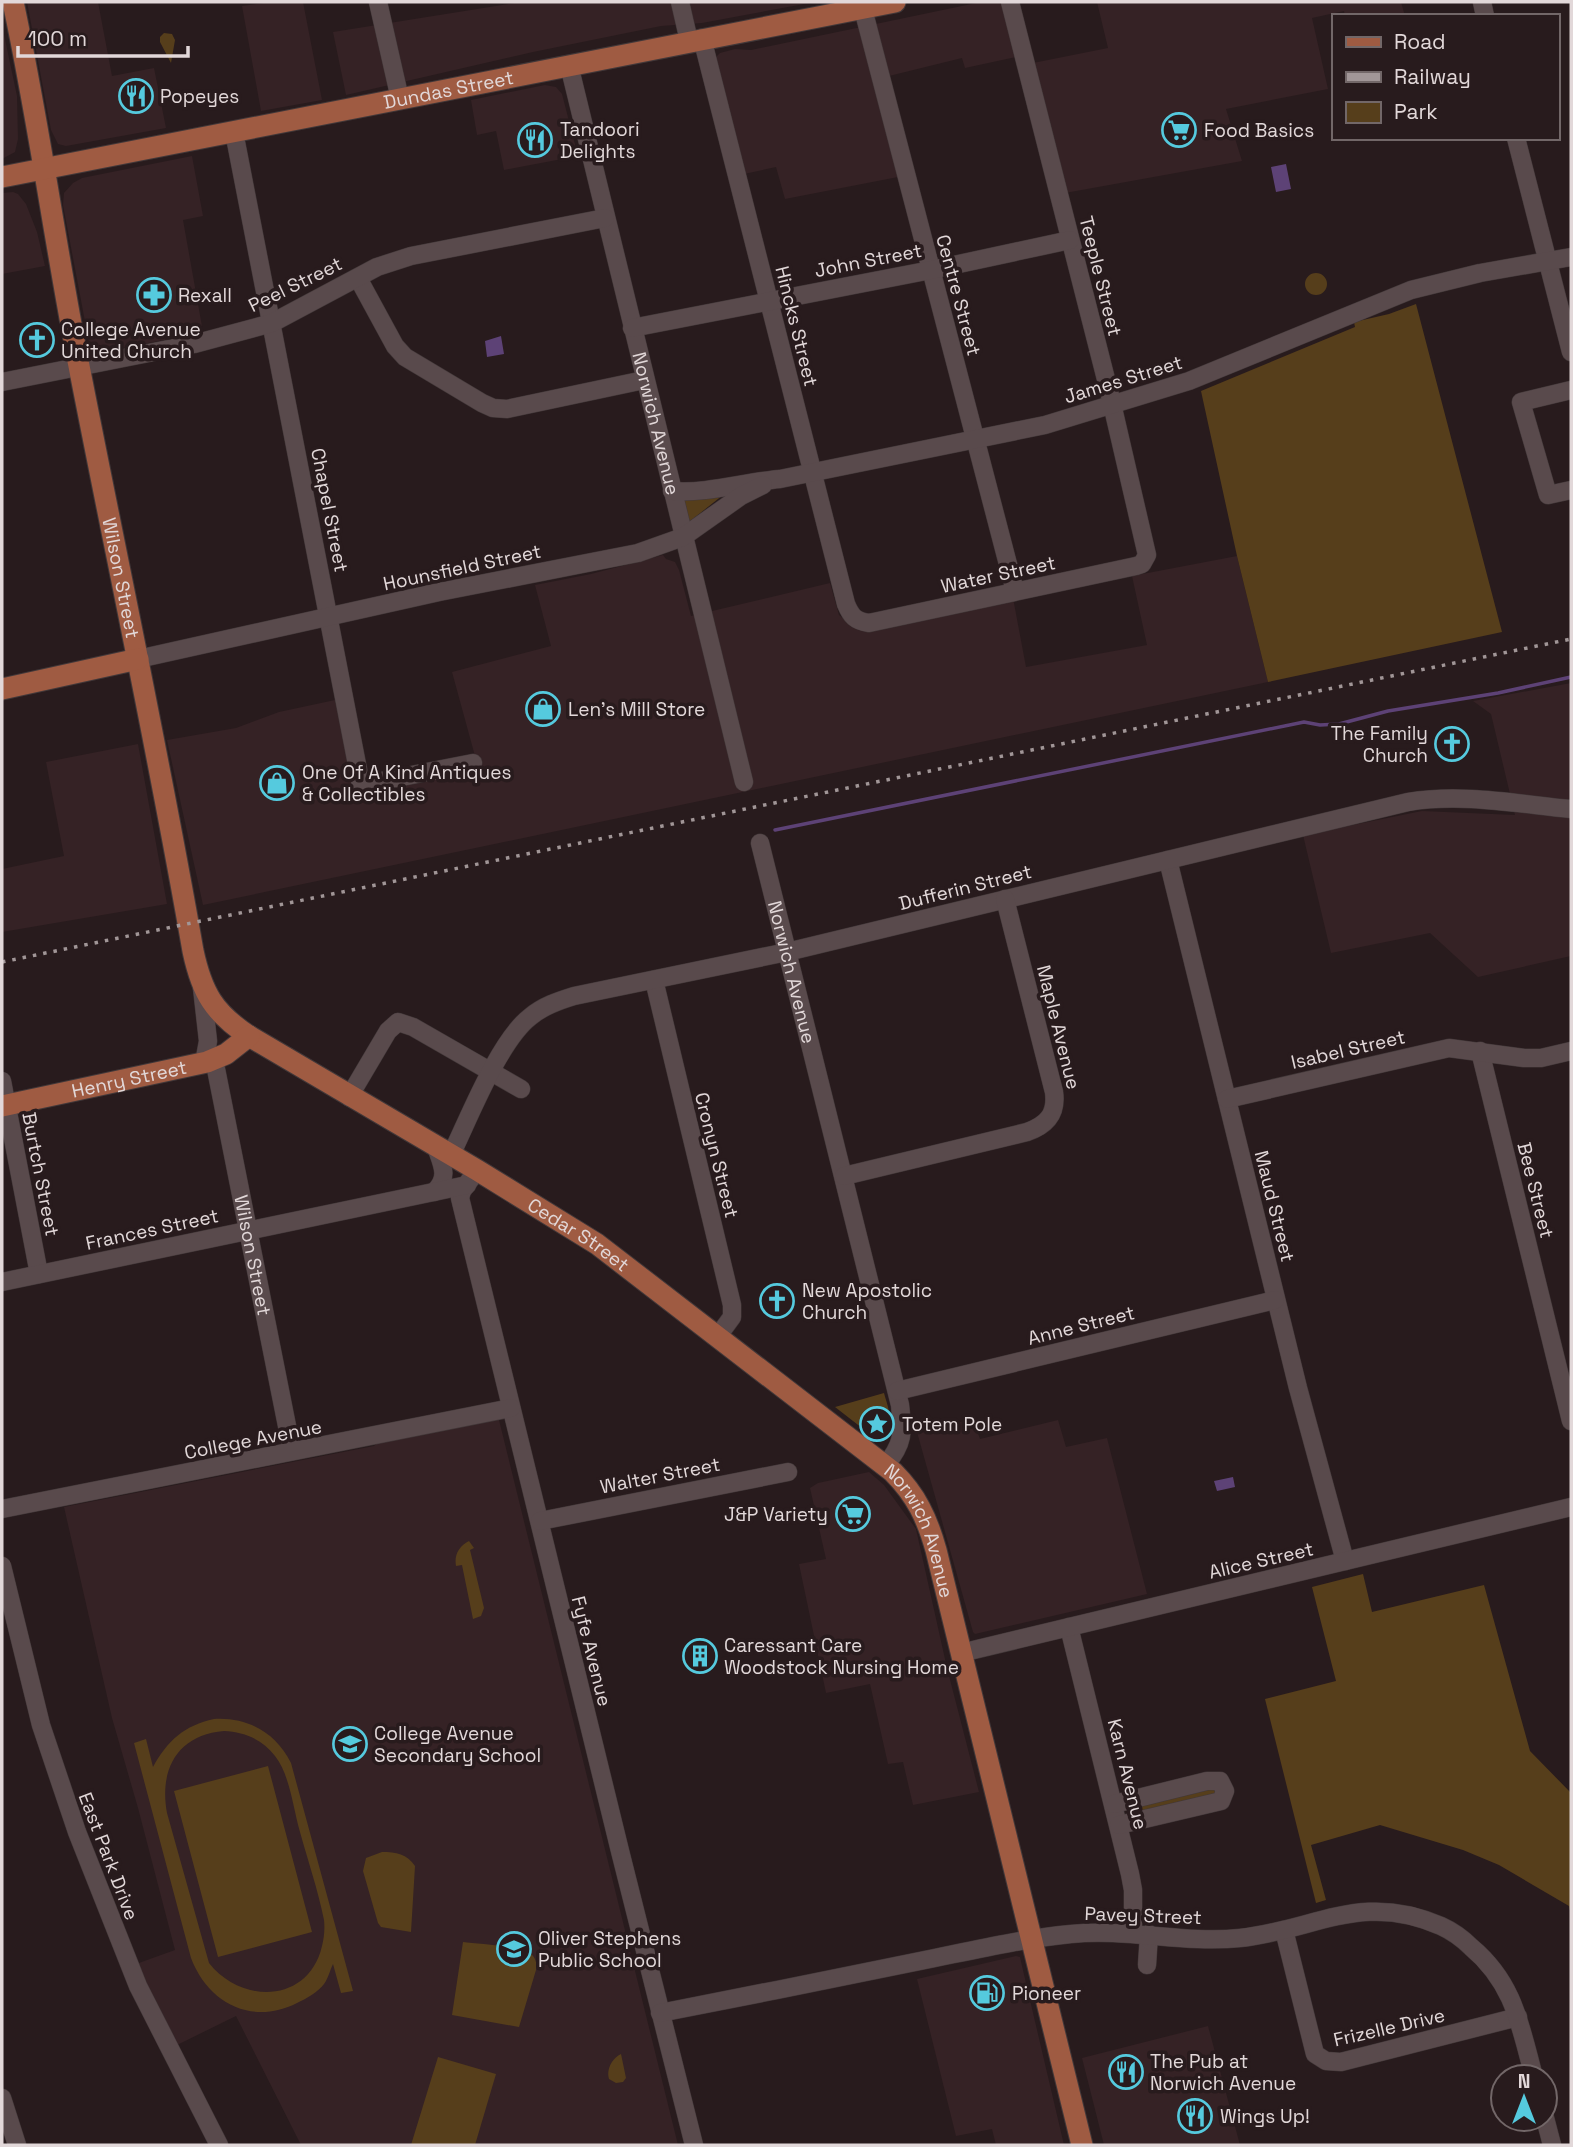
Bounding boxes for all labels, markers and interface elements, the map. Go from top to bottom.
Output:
scale bar [18,14,187,58]
legend [1332,14,1559,140]
text: 100 m [28,25,87,52]
text: Road [1394,28,1446,55]
text: Railway [1394,63,1471,90]
street label: Dundas Street [381,65,516,115]
restaurant icon: Popeyes [117,77,155,115]
place label: Popeyes [160,84,239,109]
text: Park [1394,98,1438,125]
supermarket icon: Food Basics [1160,111,1198,149]
place label: Tandoori Delights [560,117,640,164]
place label: Food Basics [1204,118,1314,143]
restaurant icon: Tandoori Delights [516,121,554,159]
street label: Teeple Street [1074,213,1128,339]
street label: Centre Street [930,232,987,359]
street label: John Street [812,238,924,283]
street label: Peel Street [244,251,346,318]
street label: Hincks Street [769,263,824,389]
pharmacy icon: Rexall [135,276,173,314]
place label: Rexall [178,283,232,308]
place label: College Avenue United Church [61,317,201,364]
church icon: College Avenue United Church [18,321,56,359]
street label: Norwich Avenue [627,350,685,498]
street label: James Street [1061,350,1185,409]
street label: Chapel Street [305,446,354,574]
street label: Wilson Street [96,516,145,640]
street label: Hounsfield Street [381,539,543,596]
street label: Water Street [939,550,1058,599]
shop icon: Len's Mill Store [524,690,562,728]
place label: Len's Mill Store [568,697,705,722]
place label: The Family Church [1331,721,1428,768]
church icon: The Family Church [1433,725,1471,763]
place label: One Of A Kind Antiques & Collectibles [302,760,511,807]
shop icon: One Of A Kind Antiques & Collectibles [258,764,296,802]
street label: Dufferin Street [896,859,1034,916]
street label: Norwich Avenue [762,898,821,1046]
street label: Maple Avenue [1031,962,1086,1092]
street label: Isabel Street [1288,1024,1408,1075]
street label: Henry Street [69,1055,189,1104]
street label: Cronyn Street [689,1090,744,1220]
street label: Burtch Street [16,1110,65,1238]
street label: Bee Street [1512,1140,1559,1241]
street label: Maud Street [1249,1148,1300,1264]
street label: Cedar Street [523,1192,634,1277]
street label: Wilson Street [228,1193,277,1318]
street label: Frances Street [83,1203,221,1256]
place label: New Apostolic Church [802,1278,932,1325]
church icon: New Apostolic Church [758,1282,796,1320]
street label: Anne Street [1025,1300,1137,1351]
place icon: Totem Pole [858,1405,896,1443]
place label: Totem Pole [902,1412,1002,1437]
street label: College Avenue [182,1414,324,1465]
street label: Walter Street [598,1452,722,1499]
street label: Norwich Avenue [879,1458,959,1600]
supermarket icon: J&P Variety [834,1495,872,1533]
place label: J&P Variety [724,1502,828,1527]
street label: Alice Street [1206,1536,1316,1585]
street label: Fyfe Avenue [566,1593,617,1709]
place label: Caressant Care Woodstock Nursing Home [724,1633,959,1680]
building icon: Caressant Care Woodstock Nursing Home [681,1637,719,1675]
street label: Karn Avenue [1102,1716,1153,1832]
place label: College Avenue Secondary School [374,1721,541,1768]
school or university icon: College Avenue Secondary School [331,1725,369,1763]
street label: East Park Drive [73,1789,144,1924]
street label: Pavey Street [1084,1901,1202,1930]
place label: Oliver Stephens Public School [538,1926,681,1973]
school or university icon: Oliver Stephens Public School [495,1930,533,1968]
fuel station icon: Pioneer [968,1974,1006,2012]
place label: Pioneer [1012,1981,1081,2006]
street label: Frizelle Drive [1331,2003,1447,2052]
place label: The Pub at Norwich Avenue [1150,2049,1296,2096]
restaurant icon: The Pub at Norwich Avenue [1107,2053,1145,2091]
north arrow [1489,2063,1559,2133]
text: N [1518,2069,1530,2094]
restaurant icon: Wings Up! [1176,2097,1214,2135]
place label: Wings Up! [1220,2104,1310,2129]

